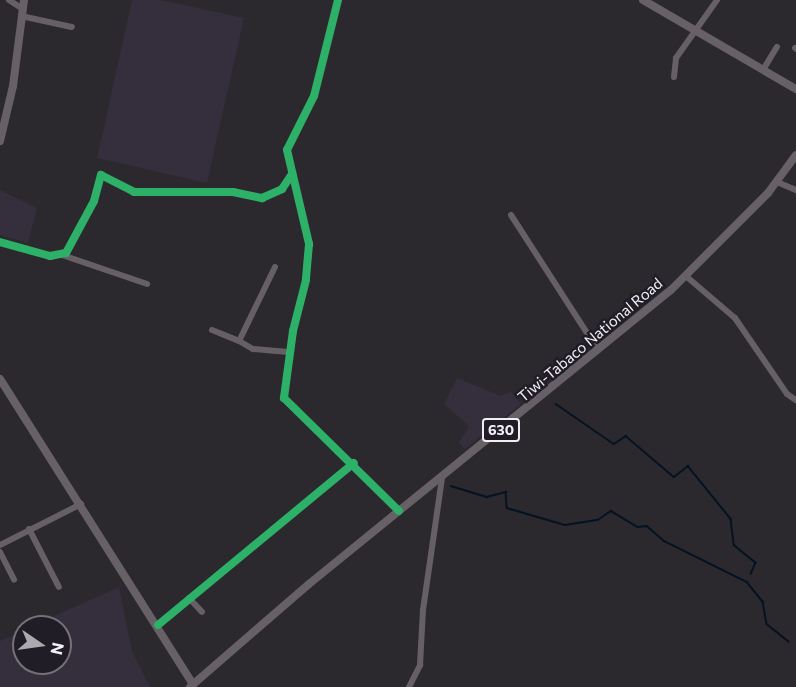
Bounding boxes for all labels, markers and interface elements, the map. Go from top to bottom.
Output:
street label: Tiwi-Tabaco National Road [514,274,666,406]
road number: 630 [482,419,520,441]
north arrow [12,615,72,675]
text: N [47,641,69,657]

